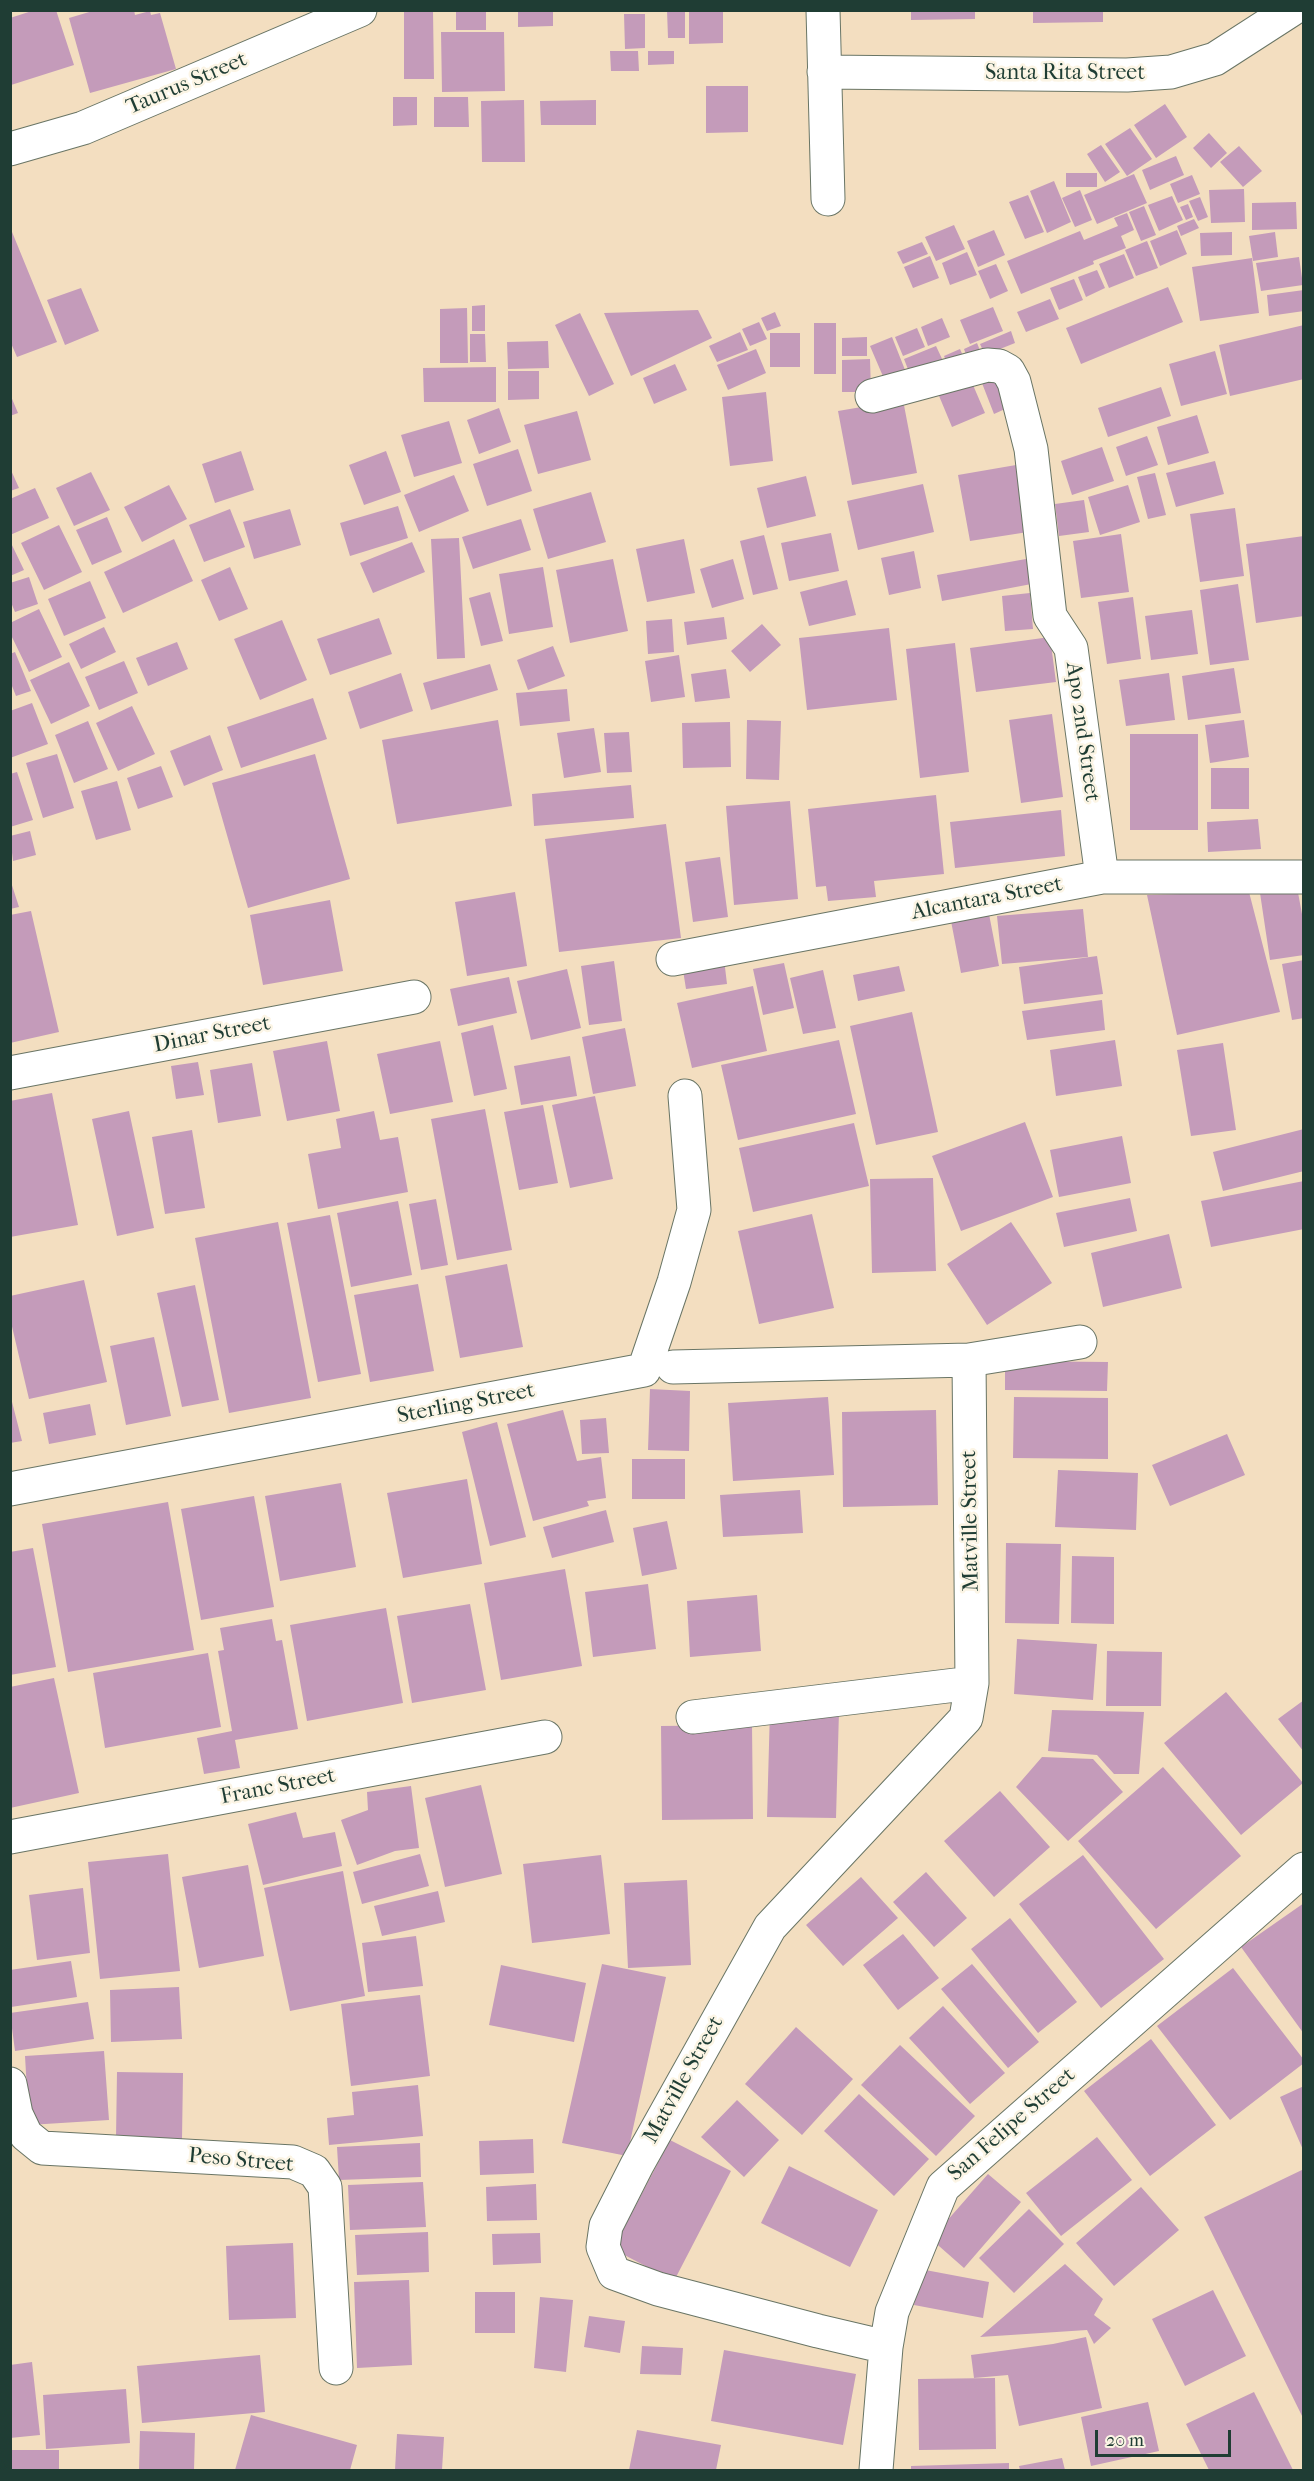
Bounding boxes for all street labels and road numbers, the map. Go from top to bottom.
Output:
street label: Taurus Street [123,47,251,121]
street label: Santa Rita Street [985,61,1145,87]
street label: Apo 2nd Street [1059,660,1105,804]
street label: Alcantara Street [909,871,1065,927]
street label: Dinar Street [151,1011,273,1059]
street label: Sterling Street [395,1378,537,1430]
street label: Matville Street [957,1450,985,1592]
street label: Franc Street [218,1763,338,1811]
street label: Matville Street [638,2012,730,2148]
street label: San Felipe Street [943,2063,1081,2187]
street label: Peso Street [187,2143,295,2179]

